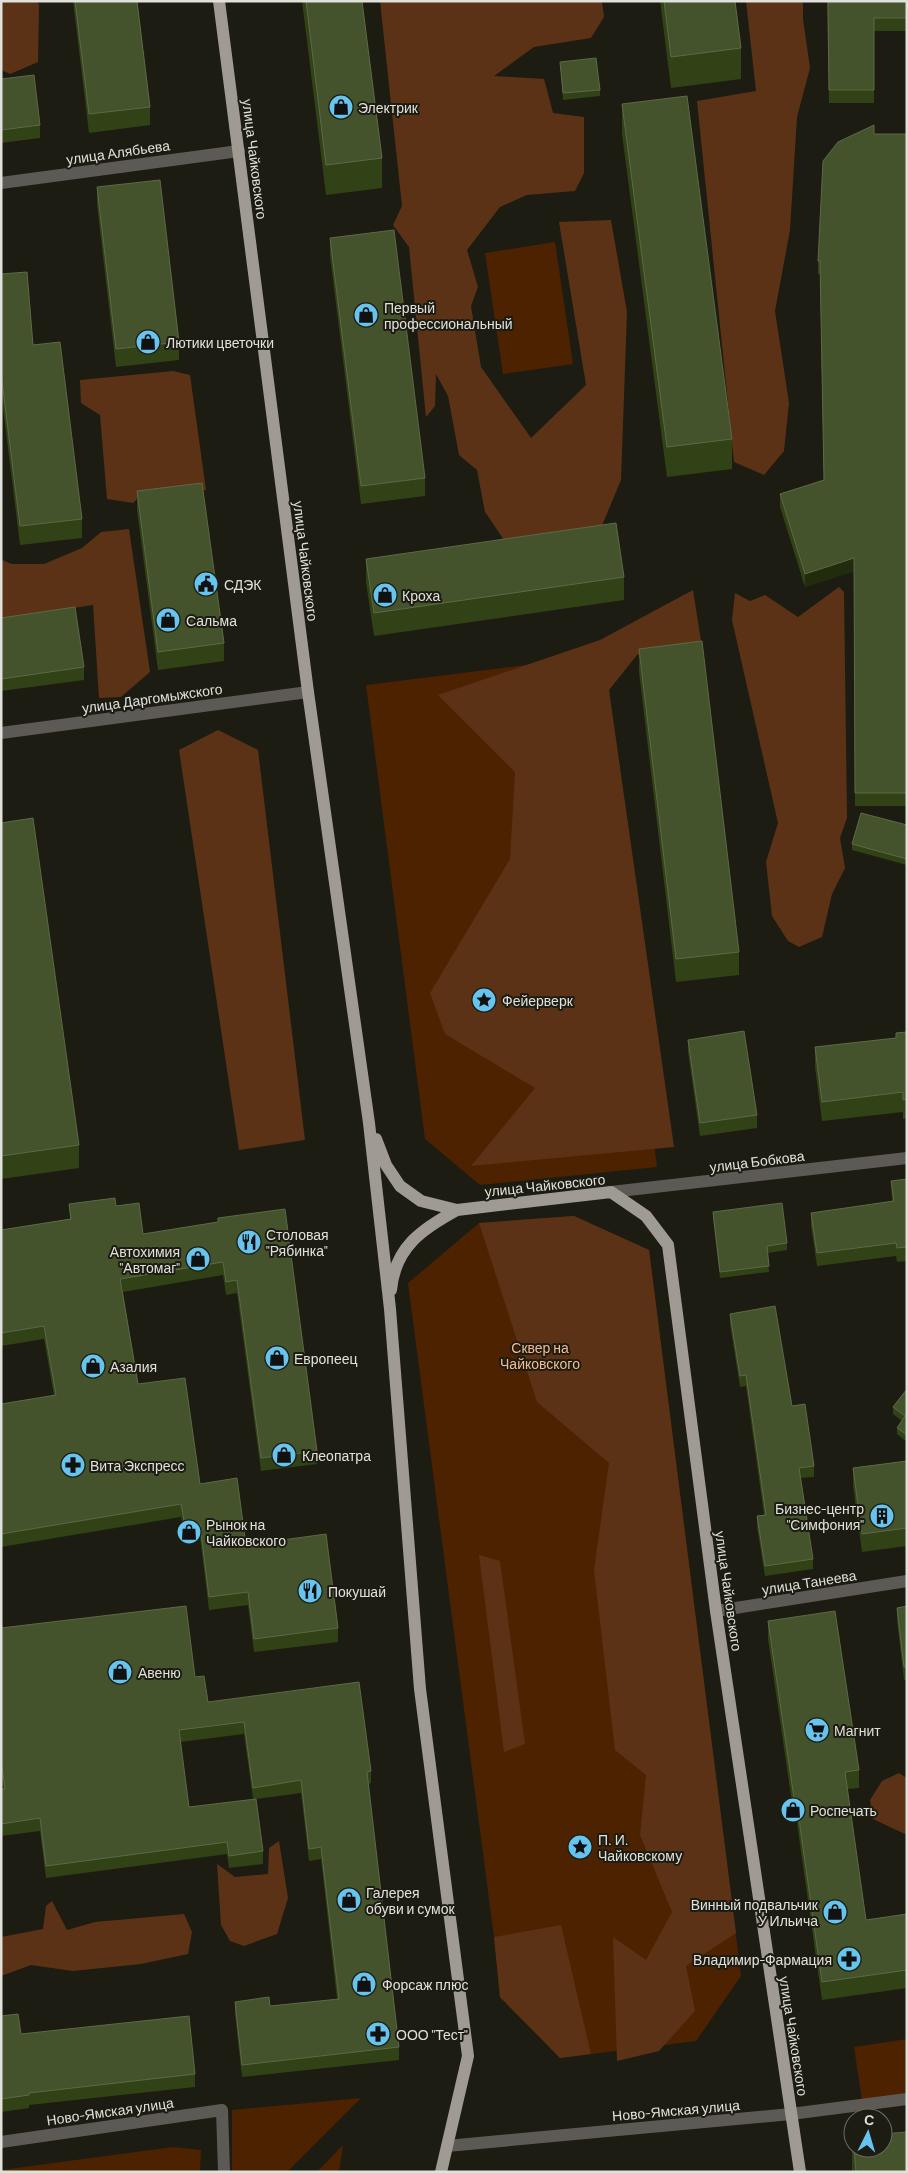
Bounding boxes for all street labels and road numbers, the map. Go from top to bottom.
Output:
street label: улица Чайковского [239,98,271,220]
street label: улица Алябьева [65,136,171,168]
street label: улица Чайковского [290,500,322,622]
street label: улица Даргомыжского [81,680,224,716]
street label: улица Бобкова [709,1147,806,1175]
street label: улица Чайковского [484,1170,606,1200]
street label: улица Чайковского [712,1530,746,1652]
street label: улица Танеева [761,1566,858,1598]
street label: улица Чайковского [776,1975,812,2097]
street label: Ново-Ямская улица [45,2094,175,2128]
street label: Ново-Ямская улица [611,2096,741,2124]

